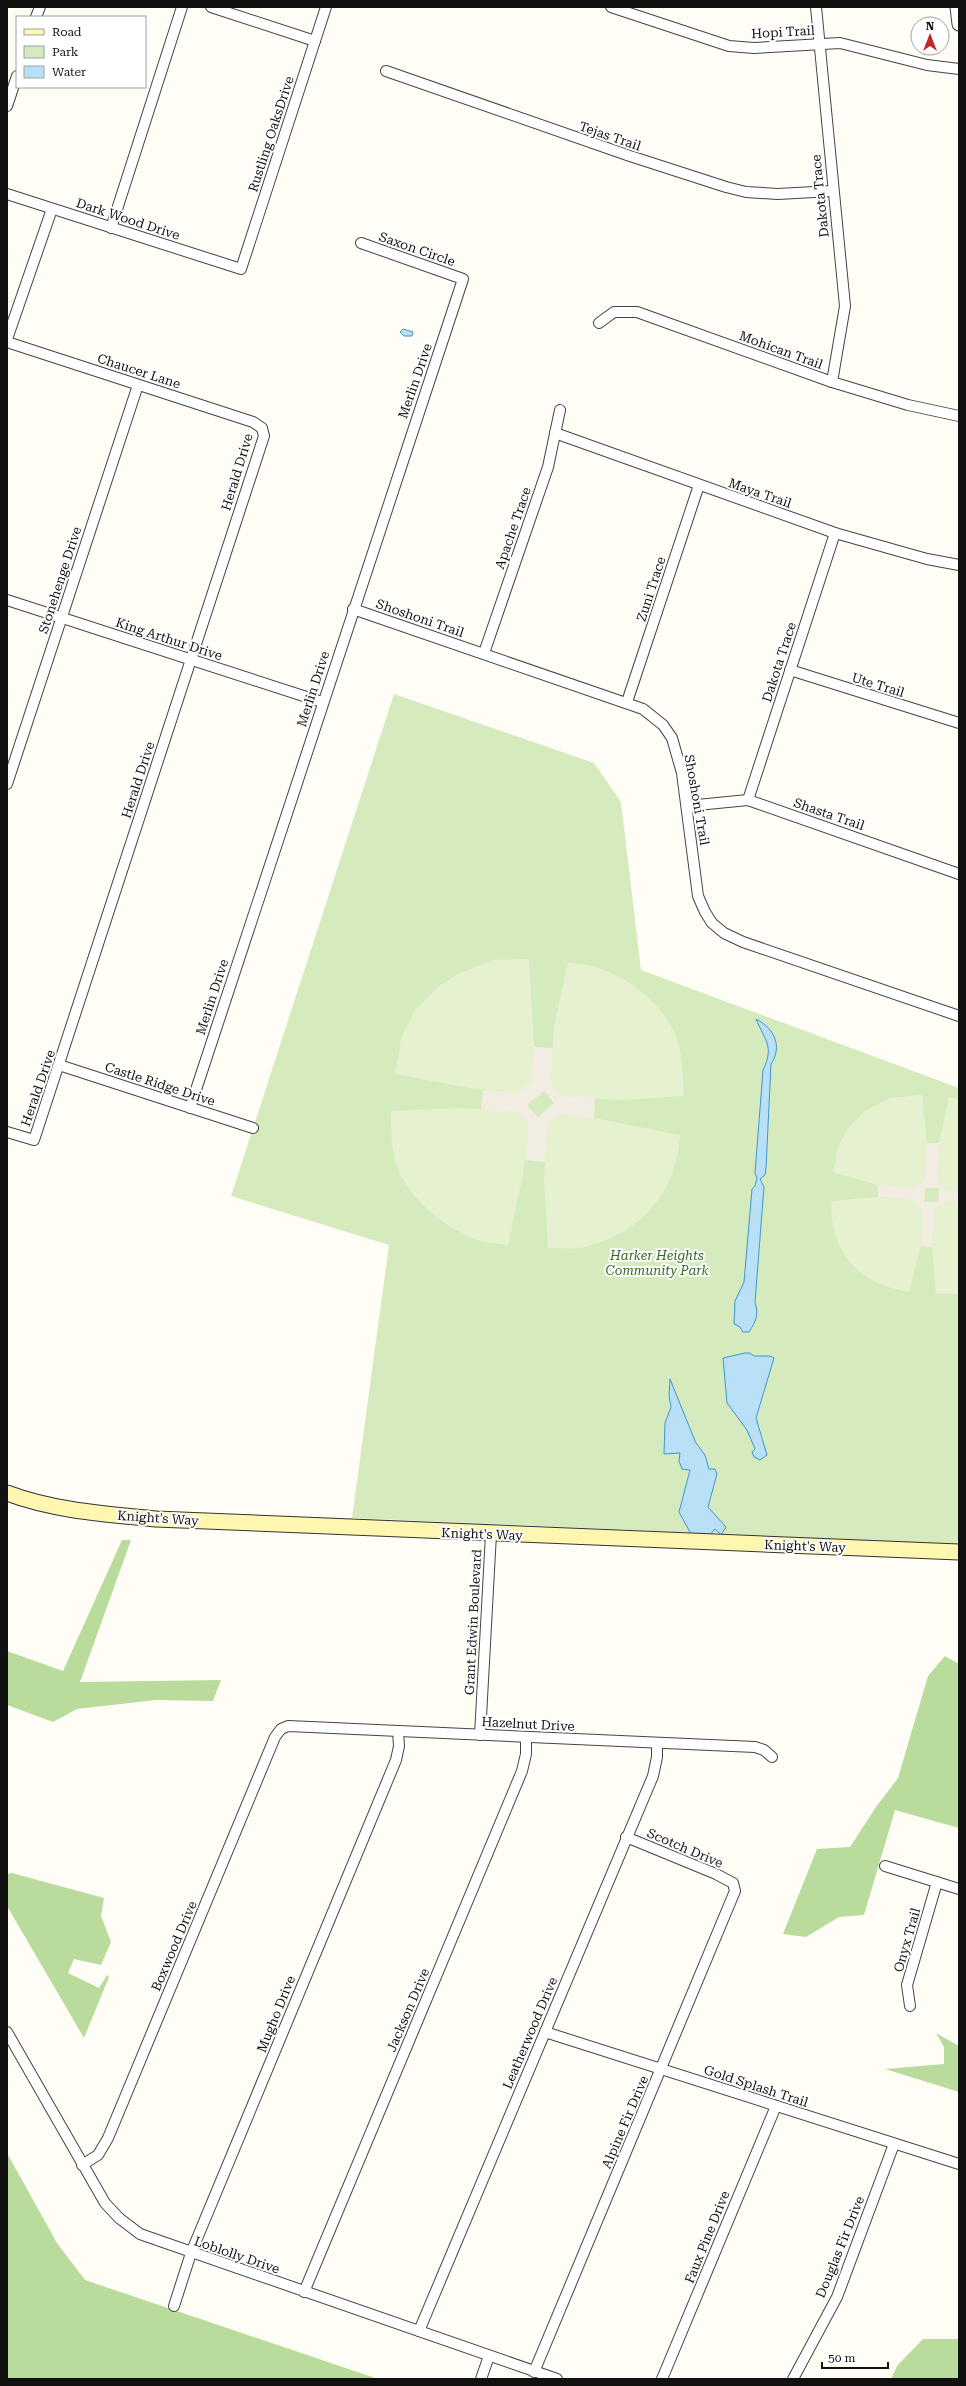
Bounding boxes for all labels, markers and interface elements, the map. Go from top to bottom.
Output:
legend [16,16,146,88]
north arrow [910,16,950,56]
text: N [926,20,935,33]
street label: Hopi Trail [751,23,815,41]
text: Road [52,25,82,39]
text: Park [52,45,79,59]
text: Water [52,65,86,79]
street label: Rustling OaksDrive [245,74,297,194]
street label: Tejas Trail [577,118,643,154]
street label: Dakota Trace [808,154,832,238]
street label: Dark Wood Drive [74,195,182,243]
street label: Saxon Circle [377,229,457,269]
street label: Mohican Trail [737,328,825,372]
street label: Merlin Drive [395,341,435,421]
street label: Chaucer Lane [96,350,182,392]
street label: Herald Drive [218,432,256,512]
street label: Maya Trail [726,475,794,511]
street label: Apache Trace [492,485,534,571]
street label: Stonehenge Drive [36,525,84,635]
street label: Zuni Trace [633,555,669,623]
street label: Shoshoni Trail [374,596,466,640]
street label: King Arthur Drive [114,615,224,663]
street label: Dakota Trace [759,620,799,704]
street label: Merlin Drive [294,649,332,729]
street label: Ute Trail [850,670,906,700]
street label: Herald Drive [119,740,157,820]
street label: Shoshoni Trail [682,753,712,847]
street label: Shasta Trail [792,795,866,833]
street label: Merlin Drive [193,957,231,1037]
street label: Herald Drive [18,1048,58,1128]
street label: Castle Ridge Drive [103,1059,217,1109]
park label: Harker Heights Community Park [606,1248,709,1278]
street label: Knight's Way [117,1508,200,1528]
street label: Knight's Way [441,1525,523,1543]
street label: Knight's Way [764,1537,846,1555]
street label: Grant Edwin Boulevard [462,1548,484,1695]
street label: Hazelnut Drive [481,1714,575,1734]
street label: Scotch Drive [645,1825,725,1871]
street label: Boxwood Drive [148,1899,200,1993]
street label: Onyx Trail [891,1906,923,1974]
street label: Jackson Drive [384,1966,432,2054]
street label: Mugho Drive [254,1973,298,2055]
street label: Leatherwood Drive [500,1975,560,2091]
street label: Gold Splash Trail [702,2062,810,2110]
street label: Alpine Fir Drive [599,2073,651,2171]
street label: Faux Pine Drive [682,2189,732,2285]
street label: Douglas Fir Drive [813,2194,867,2300]
street label: Loblolly Drive [192,2233,282,2277]
scale bar [822,2344,888,2370]
text: 50 m [828,2351,855,2365]

